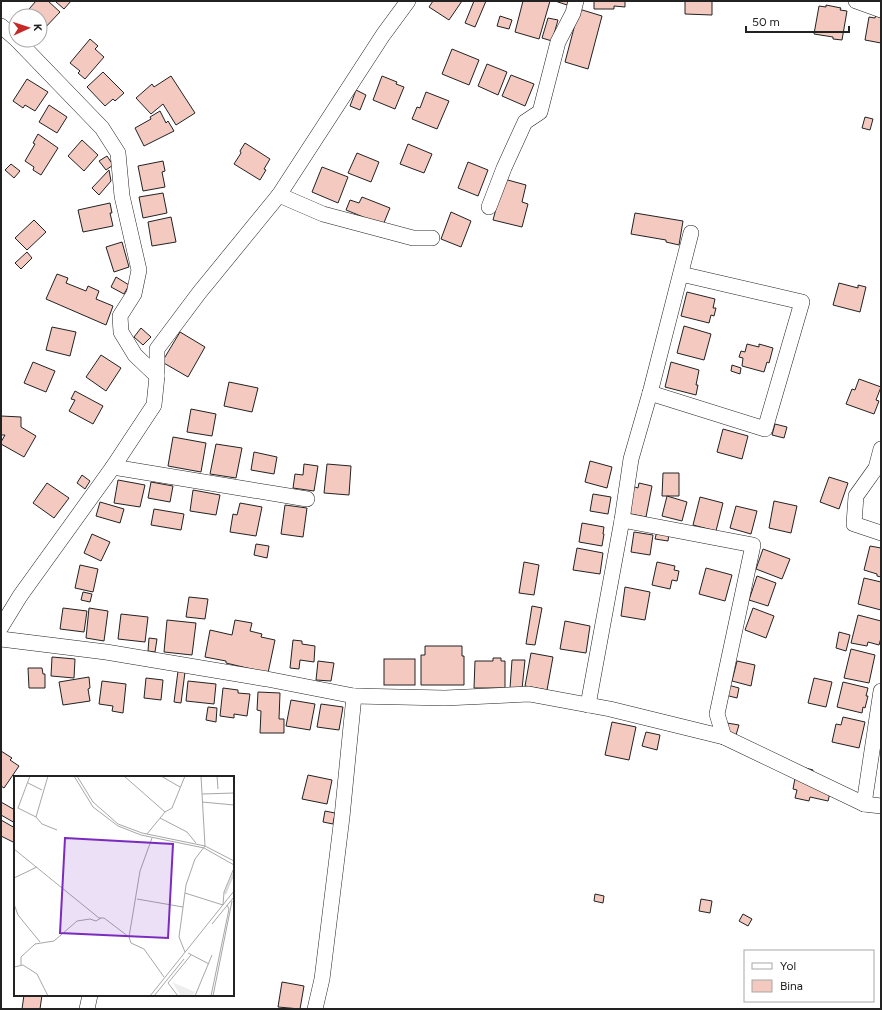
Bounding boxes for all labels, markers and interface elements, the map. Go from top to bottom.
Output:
north arrow [8,8,48,48]
scale bar [746,8,849,34]
text: 50 m [752,15,780,29]
text: K [31,24,44,32]
inset map [14,776,234,996]
legend [744,950,874,1002]
text: Yol [780,959,796,973]
text: Bina [780,979,803,993]

